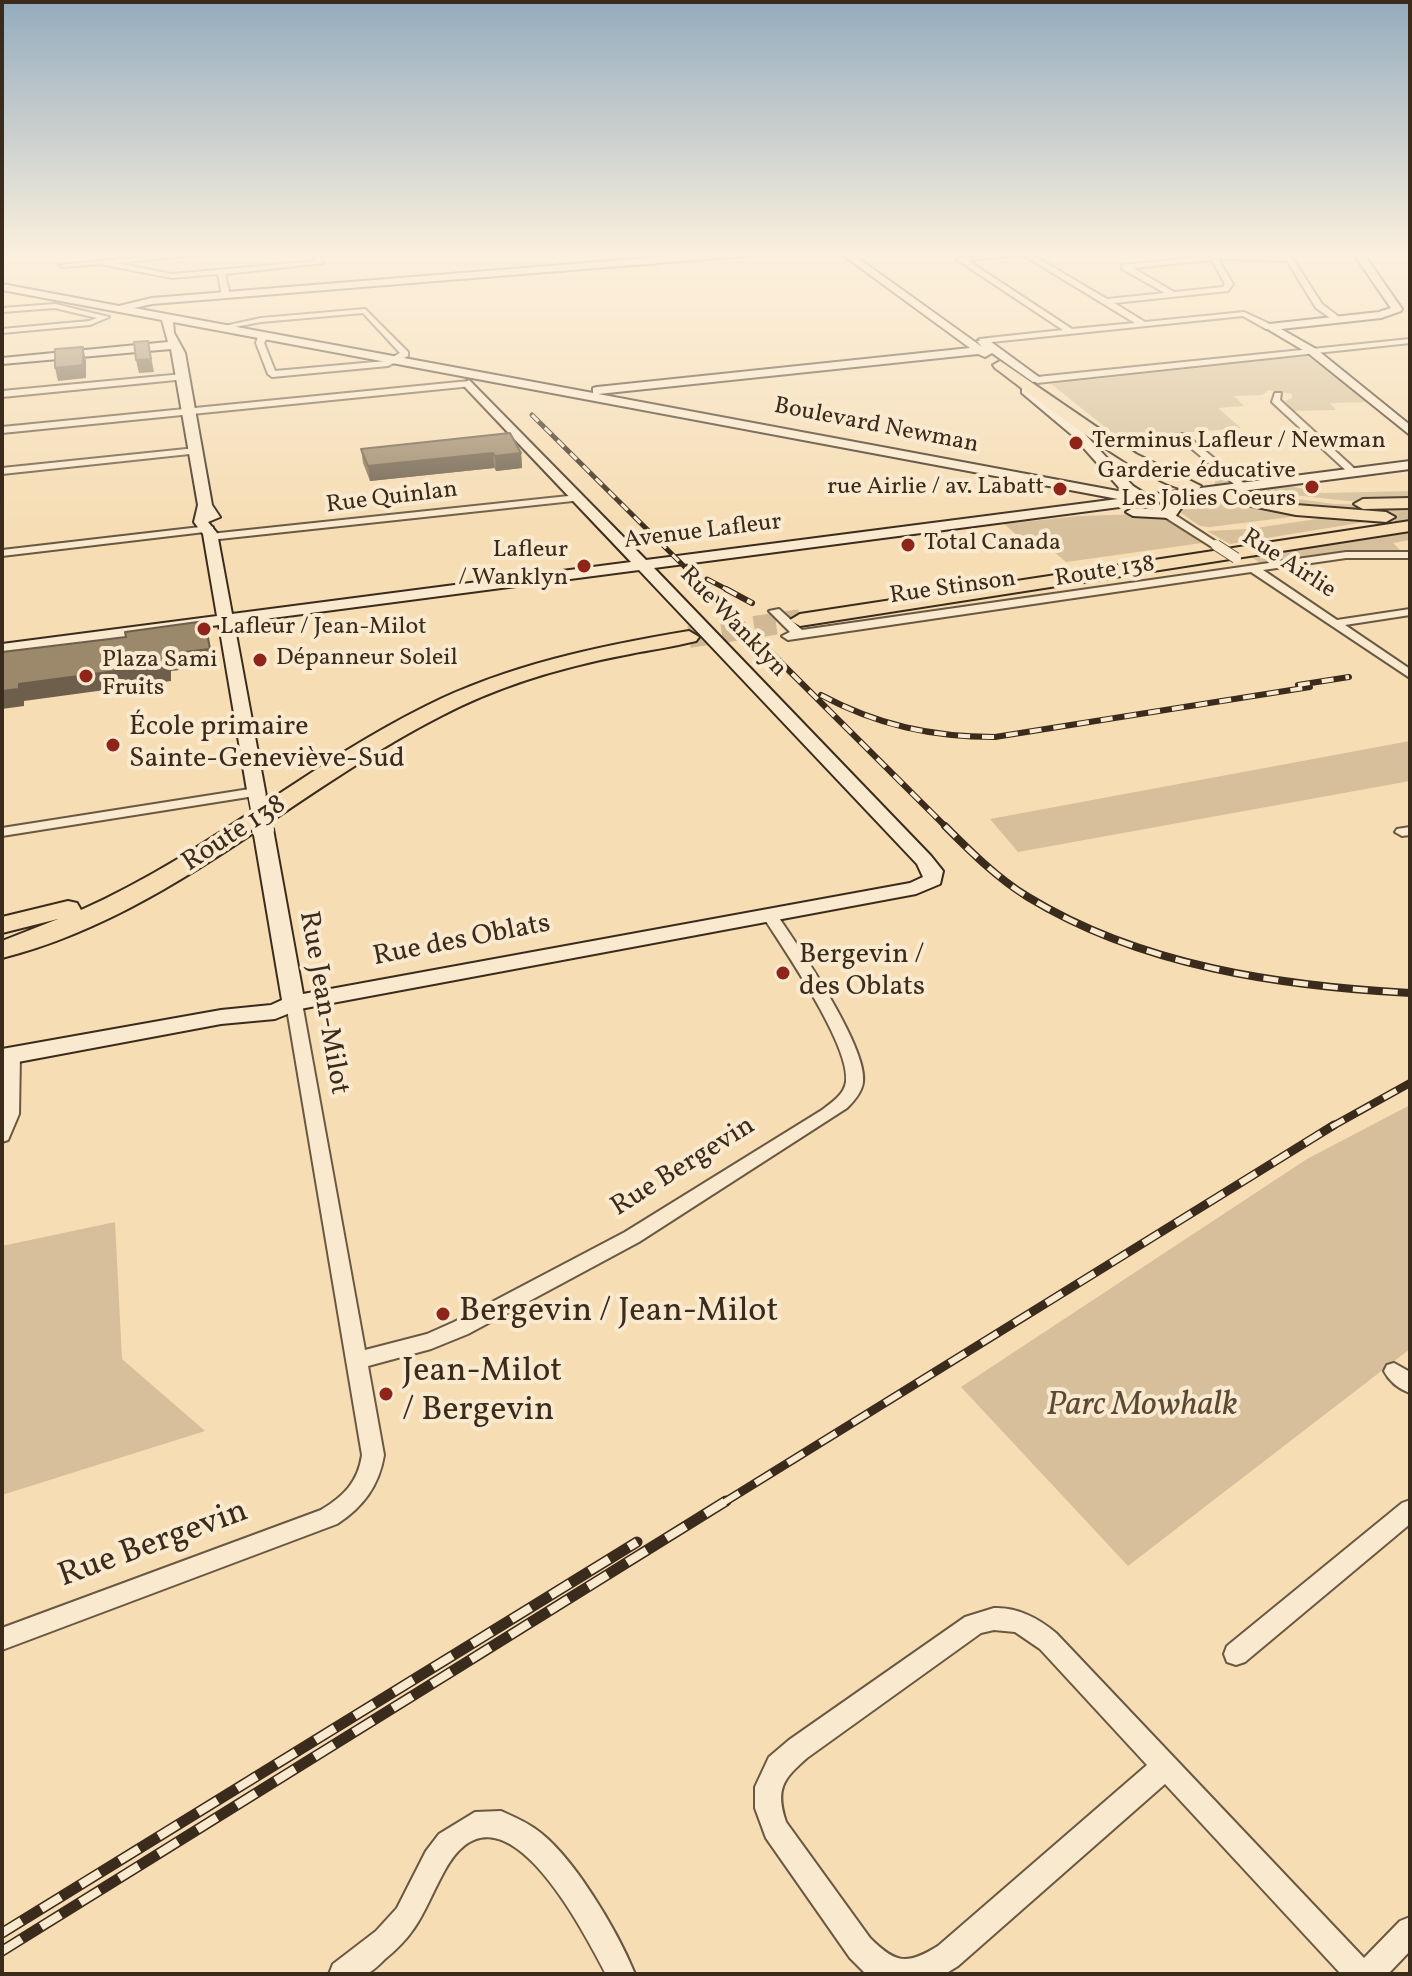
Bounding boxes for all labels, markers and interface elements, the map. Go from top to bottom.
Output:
street label: Boulevard Newman [771,393,981,461]
place label: Terminus Lafleur / Newman [1092,429,1386,457]
marker: Terminus Lafleur / Newman [1067,434,1085,452]
place label: Garderie éducative Les Jolies Coeurs [1098,459,1296,515]
place label: rue Airlie / av. Labatt [827,475,1044,503]
street label: Rue Quinlan [325,477,459,521]
marker: Garderie éducative Les Jolies Coeurs [1303,478,1321,496]
marker: rue Airlie / av. Labatt [1051,480,1069,498]
street label: Avenue Lafleur [623,509,783,557]
street label: Rue Airlie [1236,524,1340,606]
place label: Total Canada [924,531,1061,559]
marker: Total Canada [899,536,917,554]
place label: Lafleur / Wanklyn [458,538,568,594]
street label: Route 138 [1053,551,1157,595]
marker: Lafleur / Wanklyn [575,557,593,575]
street label: Rue Wanklyn [672,562,792,684]
street label: Rue Stinson [888,566,1018,612]
place label: Lafleur / Jean-Milot [220,615,427,643]
marker: Lafleur / Jean-Milot [195,620,213,638]
place label: Dépanneur Soleil [276,646,458,674]
place label: Plaza Sami Fruits [102,648,218,704]
marker: Dépanneur Soleil [251,651,269,669]
marker: Plaza Sami Fruits [77,667,95,685]
place label: École primaire Sainte-Geneviève-Sud [129,712,405,778]
marker: École primaire Sainte-Geneviève-Sud [104,736,122,754]
street label: Route 138 [177,789,293,881]
street label: Rue des Oblats [371,908,553,976]
street label: Rue Jean-Milot [289,909,355,1097]
place label: Bergevin / des Oblats [799,940,925,1006]
marker: Bergevin / des Oblats [774,964,792,982]
street label: Rue Bergevin [606,1110,762,1226]
place label: Bergevin / Jean-Milot [459,1294,778,1334]
marker: Bergevin / Jean-Milot [434,1305,452,1323]
place label: Jean-Milot / Bergevin [402,1354,562,1434]
marker: Jean-Milot / Bergevin [377,1385,395,1403]
park label: Parc Mowhalk [1046,1388,1238,1428]
street label: Rue Bergevin [54,1493,254,1599]

